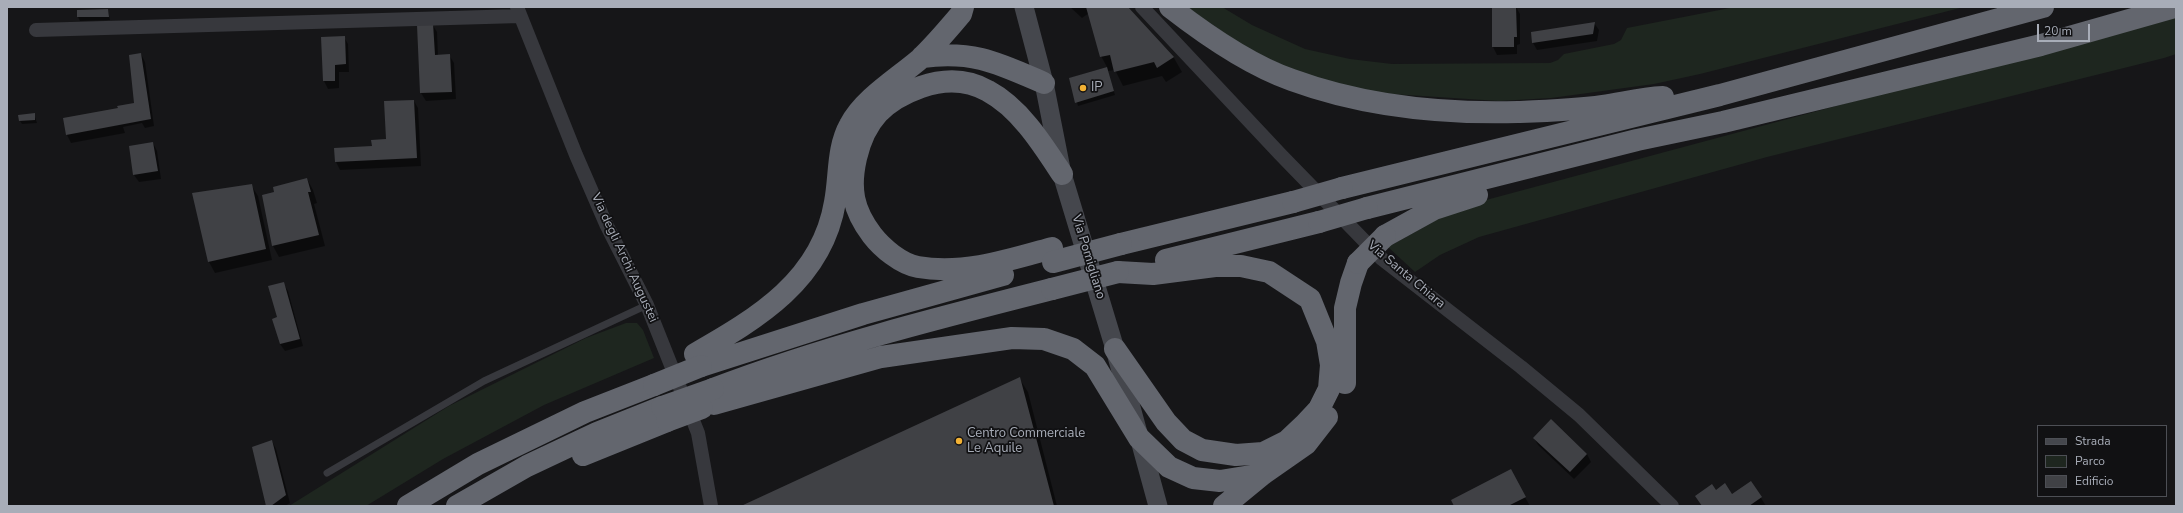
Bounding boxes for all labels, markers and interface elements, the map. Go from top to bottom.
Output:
scale bar [2039,16,2092,42]
text: 20 m [2044,23,2072,39]
place label: IP [1091,80,1103,96]
marker: IP [1078,83,1088,93]
street label: Via degli Archi Augustei [587,191,661,325]
street label: Via Pomigliano [1068,213,1108,301]
street label: Via Santa Chiara [1364,238,1448,312]
legend [2037,425,2167,497]
place label: Centro Commerciale Le Aquile [967,426,1085,457]
text: Strada [2075,433,2111,449]
marker: Centro Commerciale Le Aquile [954,436,964,446]
text: Parco [2075,453,2105,469]
text: Edificio [2075,473,2113,489]

